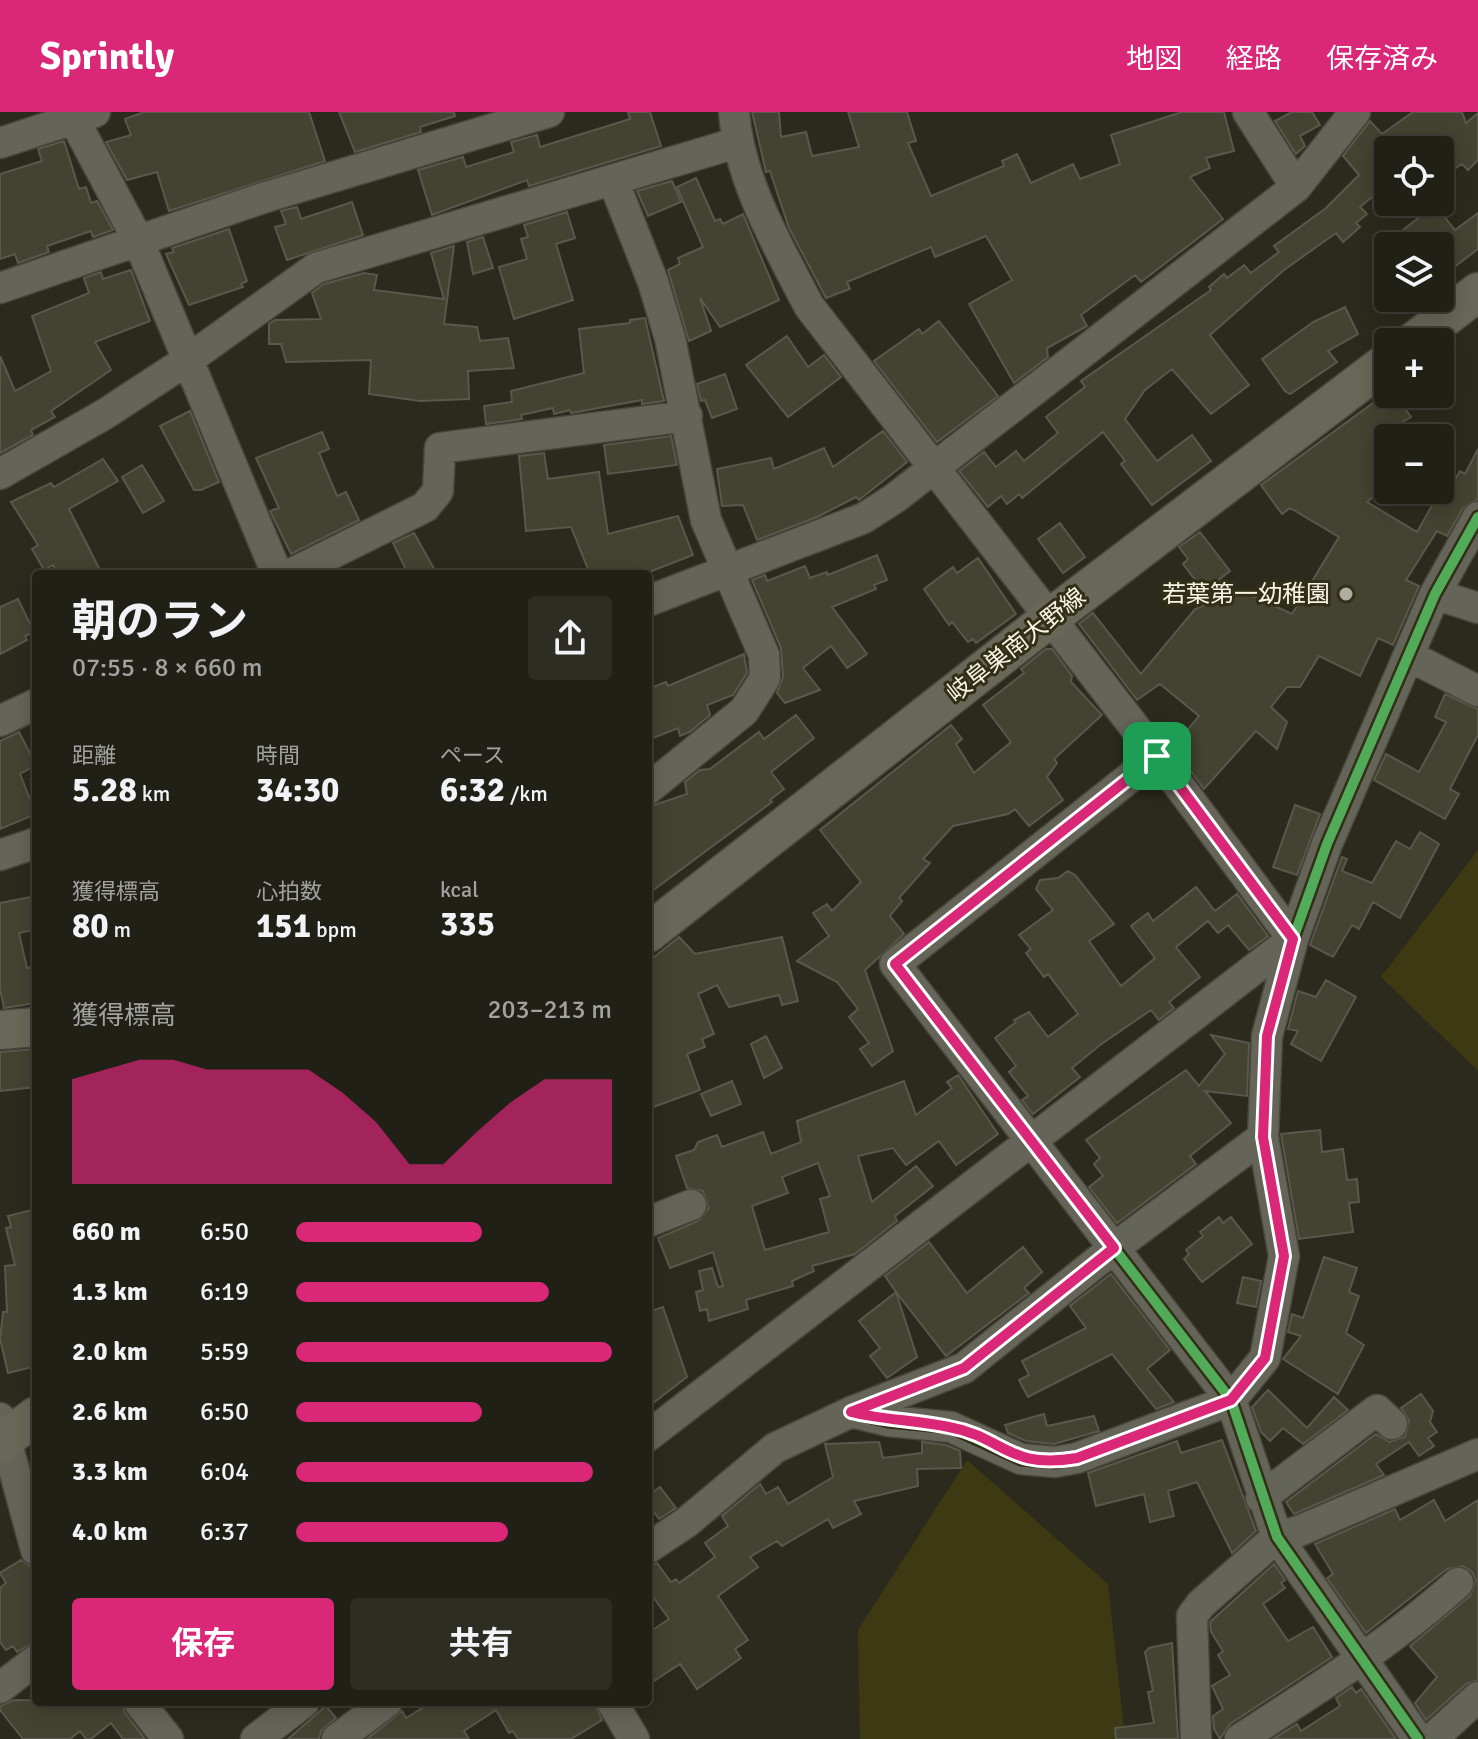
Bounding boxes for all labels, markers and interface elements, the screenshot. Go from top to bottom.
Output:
text: Sprintly [40,33,174,80]
text: 地図 [1126,42,1182,76]
text: 経路 [1226,42,1282,76]
text: 保存済み [1326,42,1438,76]
map controls [1374,136,1454,504]
button: locate [1374,136,1454,216]
button: layers [1374,232,1454,312]
button: + [1374,328,1454,408]
button: − [1374,424,1454,504]
place label: 若葉第一幼稚園 [1162,579,1330,609]
street label: 岐阜巣南大野線 [941,581,1091,709]
marker: 若葉第一幼稚園 [1337,585,1355,603]
text: 朝のラン [72,595,248,649]
button: share [528,596,612,680]
text: 07:55 · 8 × 660 m [72,652,263,684]
pin [1123,722,1191,790]
icon: arrive [1135,734,1179,778]
text: 距離 [72,742,116,769]
text: 時間 [256,742,300,769]
text: ペース [440,742,505,769]
text: 5.28 [72,769,137,811]
text: 34:30 [256,769,339,811]
text: 6:32 [440,769,505,811]
text: km [137,780,170,807]
text: /km [505,780,548,807]
text: kcal [440,876,479,903]
text: 獲得標高 [72,878,160,905]
text: 心拍数 [256,878,322,905]
text: 335 [440,903,495,945]
text: 80 [72,905,109,947]
text: 151 [256,905,311,947]
text: m [109,916,131,943]
text: bpm [311,916,357,943]
text: 203–213 m [488,994,612,1026]
text: 獲得標高 [72,1000,176,1032]
text: 660 m [72,1216,141,1248]
text: 6:50 [200,1216,249,1248]
text: 1.3 km [72,1276,148,1308]
text: 6:19 [200,1276,249,1308]
text: 2.0 km [72,1336,148,1368]
text: 5:59 [200,1336,249,1368]
text: 2.6 km [72,1396,148,1428]
text: 6:50 [200,1396,249,1428]
text: 3.3 km [72,1456,148,1488]
text: 6:04 [200,1456,249,1488]
text: 4.0 km [72,1516,148,1548]
text: 6:37 [200,1516,249,1548]
button: 保存 [72,1598,334,1690]
button: 共有 [350,1598,612,1690]

